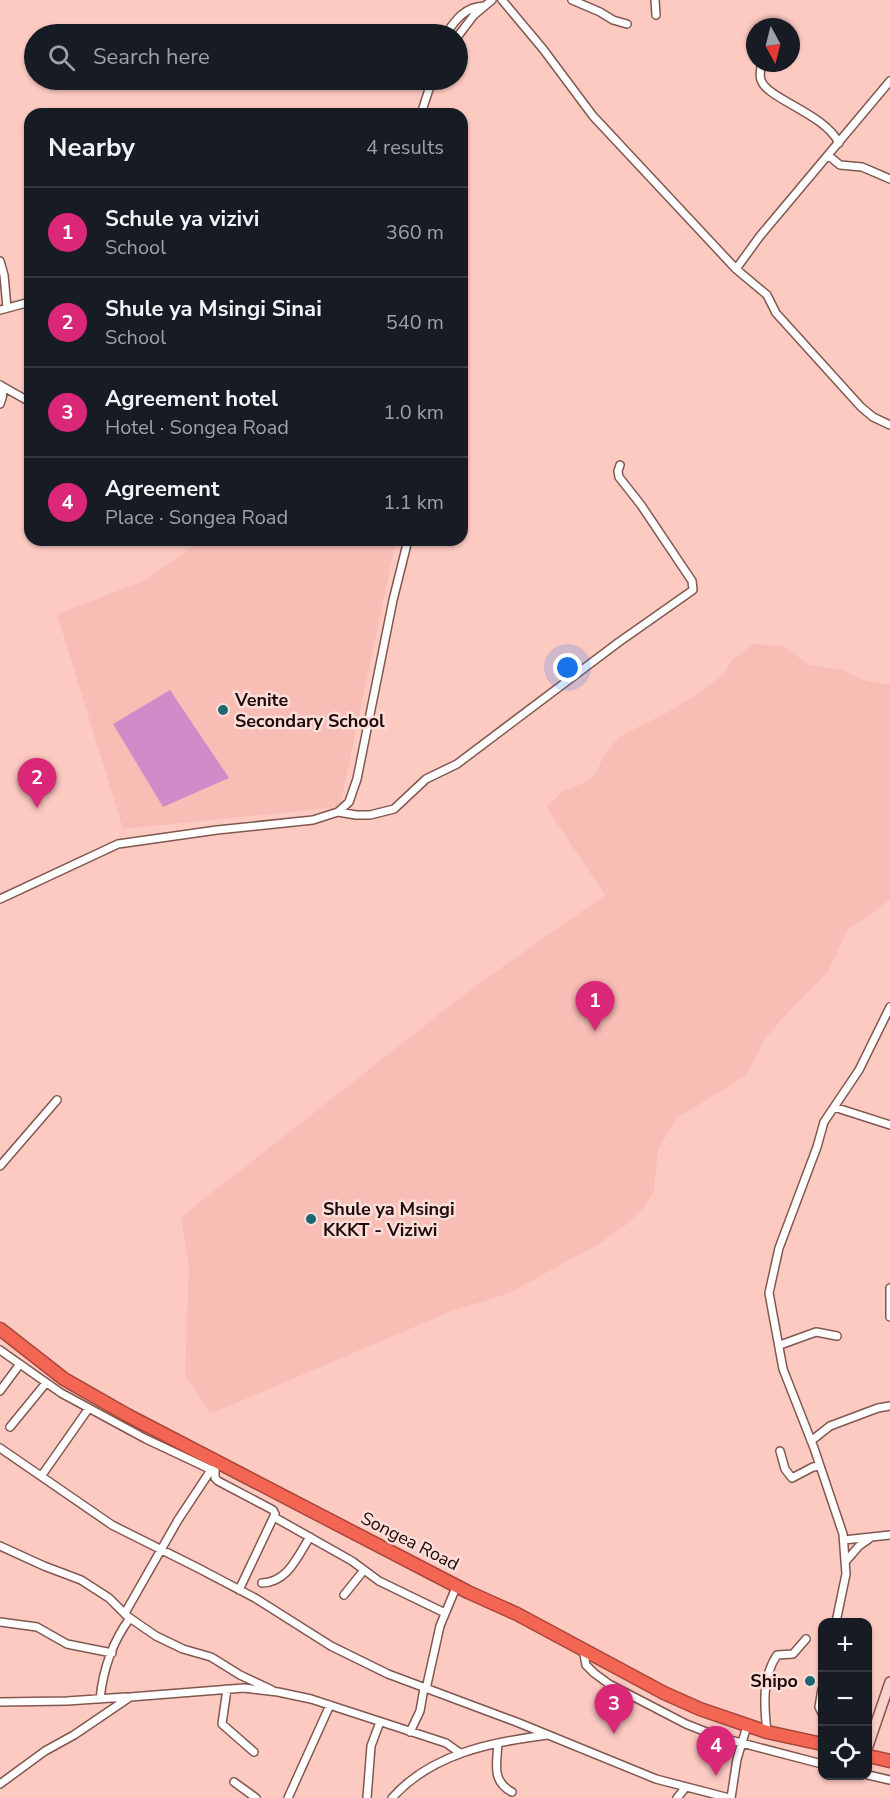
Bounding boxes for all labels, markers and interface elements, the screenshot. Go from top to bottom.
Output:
north arrow [746,18,800,72]
search box [24,24,468,90]
icon: search [45,41,78,74]
text: Search here [93,42,210,72]
text: Nearby [48,130,135,165]
text: 4 results [366,134,444,161]
text: Schule ya vizivi [105,204,259,234]
text: 1 [62,219,74,246]
text: 360 m [386,219,444,246]
text: School [105,234,166,261]
text: Shule ya Msingi Sinai [105,294,322,324]
text: 2 [62,309,74,336]
text: 540 m [386,309,444,336]
text: School [105,324,166,351]
text: Agreement hotel [105,384,278,414]
text: 3 [62,399,74,426]
text: 1.0 km [383,399,444,426]
text: Hotel · Songea Road [105,414,289,441]
text: Agreement [105,474,219,504]
text: 4 [62,489,74,516]
text: 1.1 km [383,489,444,516]
text: Place · Songea Road [105,504,288,531]
your location [553,653,582,682]
place label: Venite Secondary School [234,688,385,733]
marker: Venite Secondary School [216,703,230,717]
pin: 2 [18,758,57,808]
pin: 1 [576,982,614,1031]
place label: Shule ya Msingi KKKT - Viziwi [323,1197,455,1242]
marker: Shule ya Msingi KKKT - Viziwi [304,1212,318,1226]
street label: Songea Road [357,1506,463,1576]
map controls [818,1618,872,1780]
button: + [818,1618,872,1672]
place label: Shipo [750,1669,798,1693]
button: − [818,1672,872,1726]
marker: Shipo [803,1674,817,1688]
pin: 3 [594,1684,634,1734]
pin: 4 [696,1726,736,1776]
button: locate [818,1726,872,1780]

